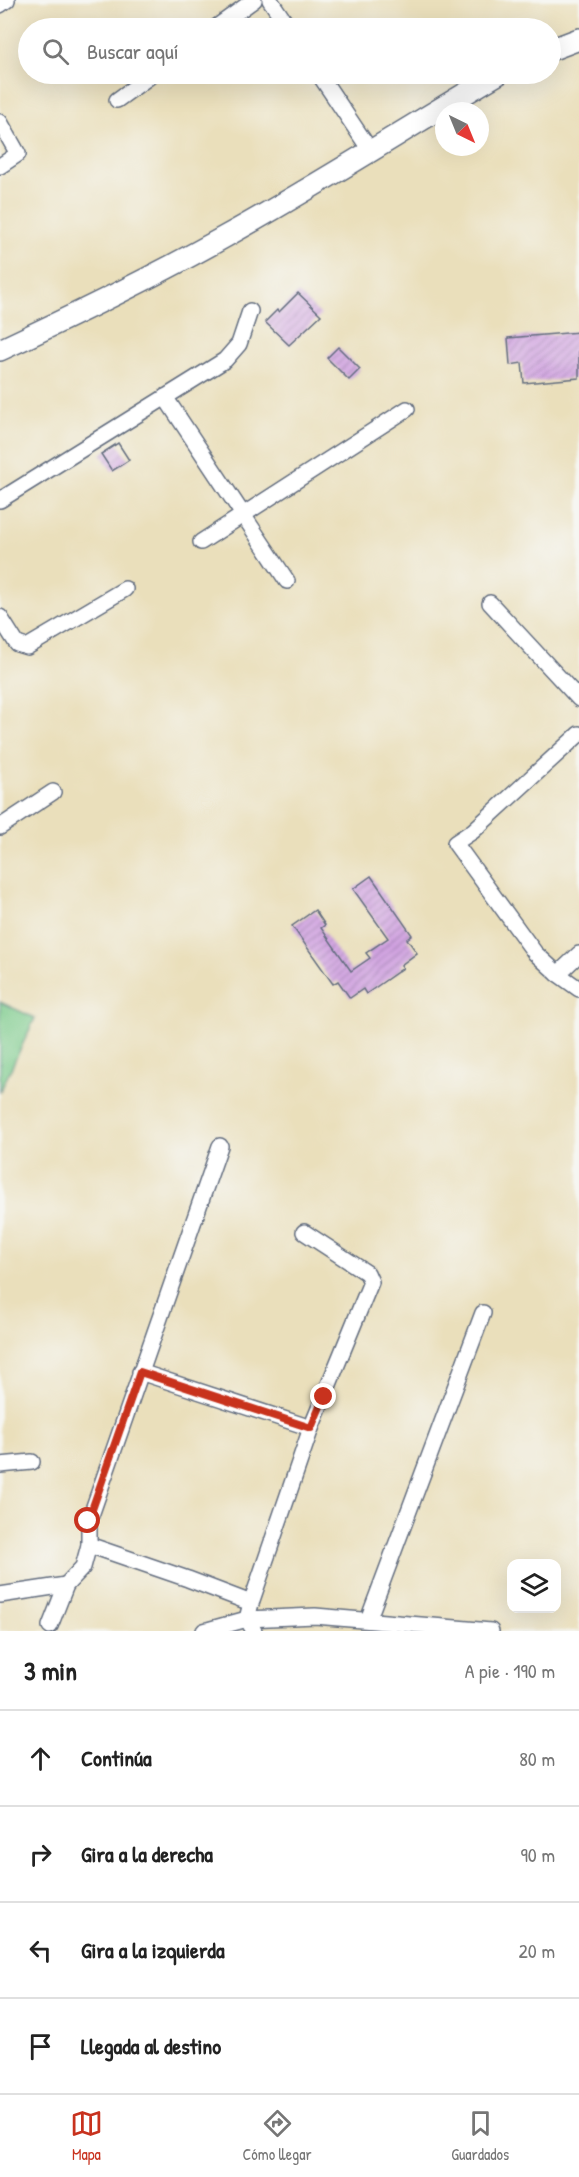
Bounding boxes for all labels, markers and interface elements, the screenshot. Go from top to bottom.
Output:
search box [18,18,561,84]
icon: search [39,35,72,68]
text: Buscar aquí [87,36,179,66]
north arrow [435,102,489,156]
route end [310,1383,336,1409]
route start [74,1507,100,1533]
map controls [507,1559,561,1613]
button: layers [507,1559,561,1613]
text: 3 min [24,1653,77,1688]
text: A pie · 190 m [465,1657,555,1684]
icon: ahead [24,1742,57,1775]
text: Continúa [81,1743,152,1773]
text: 80 m [519,1745,555,1772]
icon: right [24,1838,57,1871]
text: Gira a la derecha [81,1839,213,1869]
text: 90 m [521,1841,555,1868]
icon: left [24,1934,57,1967]
text: Gira a la izquierda [81,1935,225,1965]
text: 20 m [518,1937,555,1964]
icon: arrive [24,2030,57,2063]
text: Llegada al destino [81,2031,221,2061]
tab: Mapa [70,2107,103,2165]
tab: Cómo llegar [243,2107,312,2165]
tab: Guardados [451,2107,509,2165]

